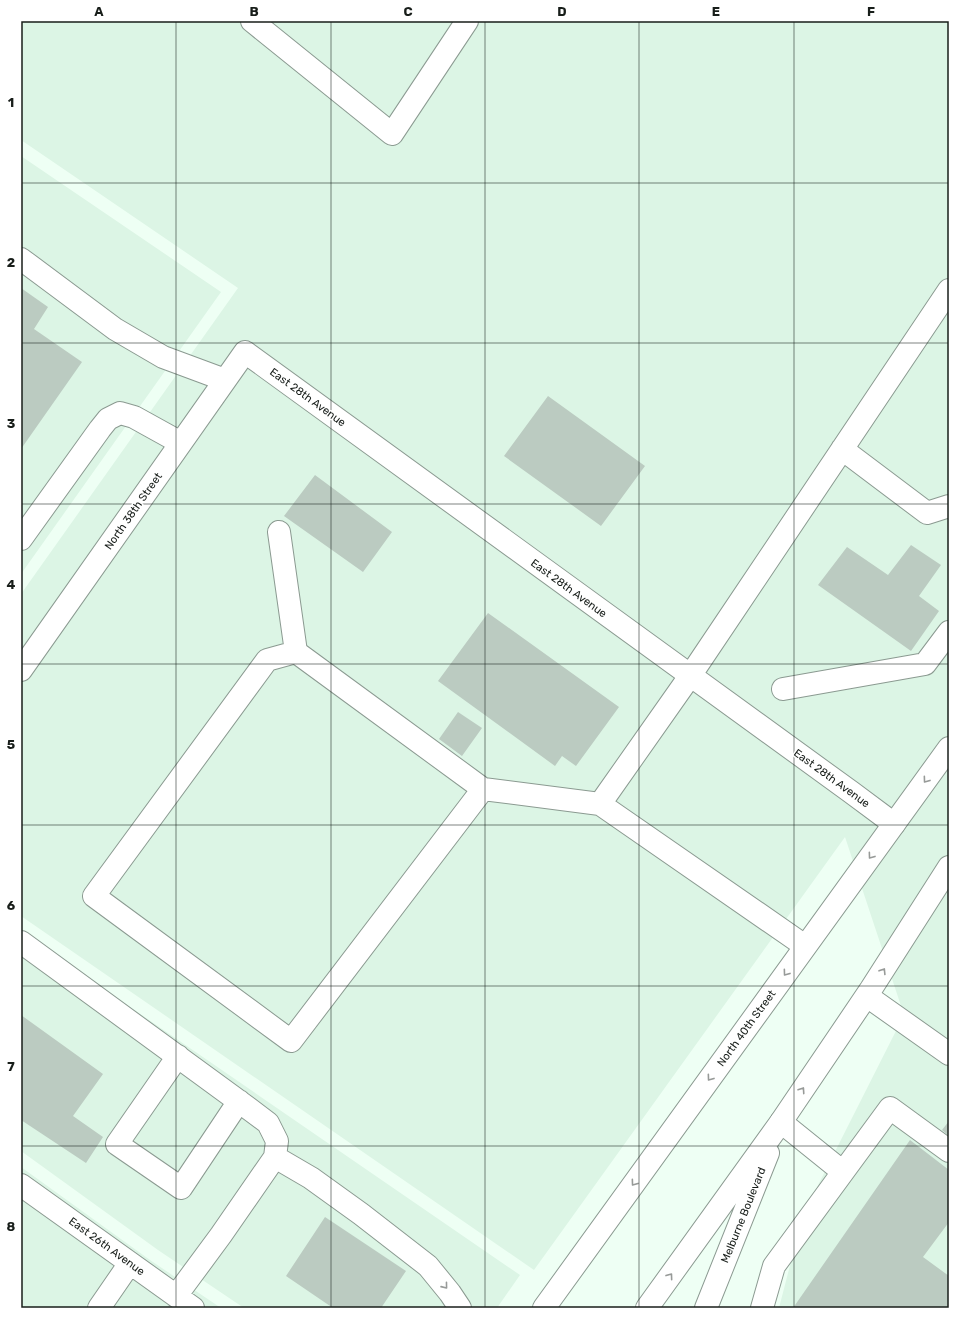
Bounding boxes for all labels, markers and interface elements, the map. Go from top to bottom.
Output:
text: A [94,4,104,19]
text: B [249,4,259,19]
text: C [403,4,413,19]
text: D [557,4,567,19]
text: E [712,4,720,19]
text: F [867,4,875,19]
text: 1 [8,95,14,110]
text: 2 [7,255,15,270]
street label: East 28th Avenue [267,365,348,429]
text: 3 [7,416,16,431]
street label: North 38th Street [102,470,165,552]
street label: East 28th Avenue [528,556,609,620]
text: 4 [7,577,16,592]
text: 5 [7,737,15,752]
street label: East 28th Avenue [791,746,872,810]
one-way arrow [924,775,931,782]
one-way arrow [869,851,876,858]
text: 6 [7,898,16,913]
one-way arrow [784,968,791,975]
one-way arrow [878,968,885,975]
street label: North 40th Street [714,987,779,1069]
text: 7 [7,1059,15,1074]
one-way arrow [707,1074,715,1081]
one-way arrow [798,1087,805,1094]
street label: Melburne Boulevard [718,1166,769,1265]
one-way arrow [632,1179,639,1186]
street label: East 26th Avenue [66,1215,147,1278]
text: 8 [7,1219,16,1234]
one-way arrow [665,1274,672,1281]
one-way arrow [440,1282,447,1289]

